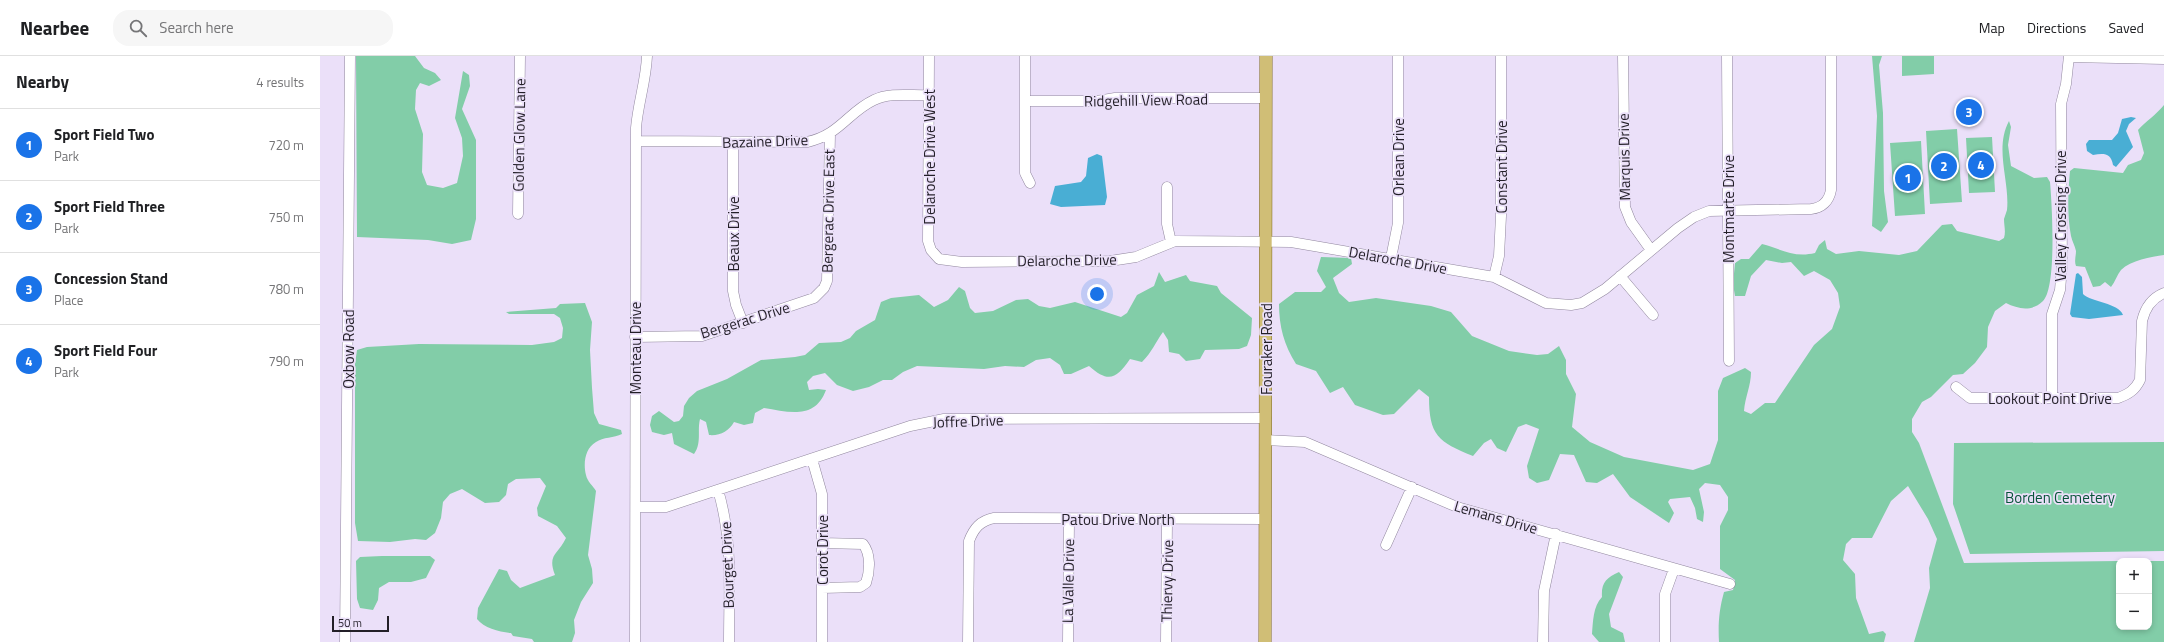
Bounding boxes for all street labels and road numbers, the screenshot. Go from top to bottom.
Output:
street label: Golden Glow Lane [507,78,531,192]
street label: Ridgehill View Road [1084,87,1208,113]
street label: Delaroche Drive West [918,88,941,225]
street label: Marquis Drive [1612,113,1636,201]
street label: Orlean Drive [1387,118,1410,196]
street label: Constant Drive [1490,120,1513,214]
street label: Bazaine Drive [722,128,808,154]
street label: Bergerac Drive East [815,148,841,273]
street label: Valley Crossing Drive [2049,151,2072,281]
street label: Montmarte Drive [1717,155,1740,263]
street label: Beaux Drive [722,196,745,272]
street label: Delaroche Drive [1347,240,1449,280]
street label: Delaroche Drive [1017,248,1117,272]
street label: Bergerac Drive [697,295,793,345]
street label: Monteau Drive [624,302,647,394]
street label: Fouraker Road [1255,303,1278,395]
street label: Oxbow Road [337,309,360,389]
street label: Lookout Point Drive [1988,387,2112,410]
street label: Joffre Drive [932,408,1004,434]
street label: Lemans Drive [1452,494,1540,540]
street label: Patou Drive North [1061,508,1175,531]
street label: Corot Drive [811,515,834,585]
street label: Bourget Drive [714,521,740,609]
street label: La Valle Drive [1056,539,1080,623]
street label: Thiervy Drive [1155,540,1179,622]

